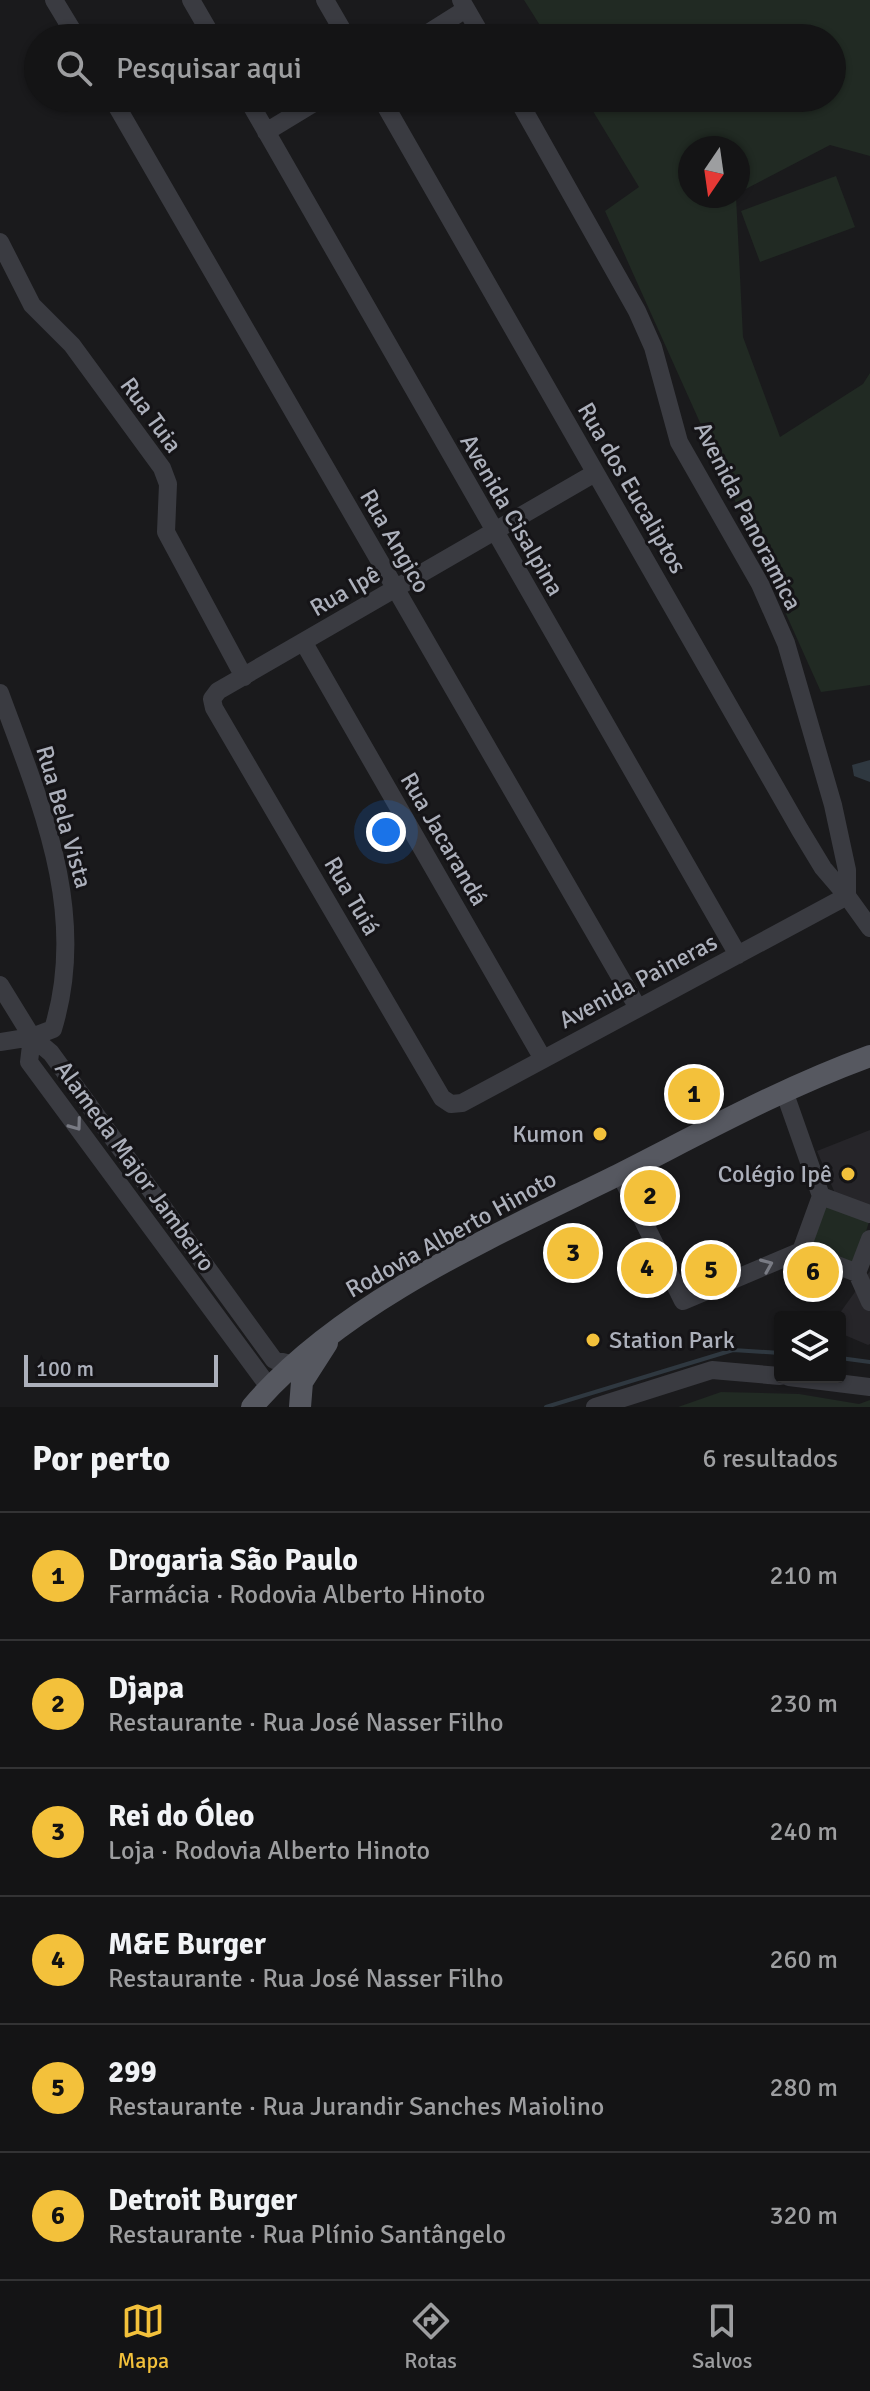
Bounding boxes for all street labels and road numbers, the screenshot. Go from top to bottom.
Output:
street label: Rua Tuia [114,371,188,459]
street label: Rua dos Eucaliptos [571,397,693,579]
street label: Avenida Panoramica [688,417,808,615]
street label: Avenida Cisalpina [454,429,570,601]
street label: Rua Angico [353,484,437,598]
street label: Rua Ipê [304,559,386,623]
street label: Rua Bela Vista [29,742,99,892]
street label: Rua Jacarandá [394,767,494,911]
street label: Rua Tuiá [318,851,386,941]
street label: Avenida Paineras [554,927,722,1035]
street label: Alameda Major Jambeiro [48,1055,222,1277]
street label: Rodovia Alberto Hinoto [340,1164,562,1304]

